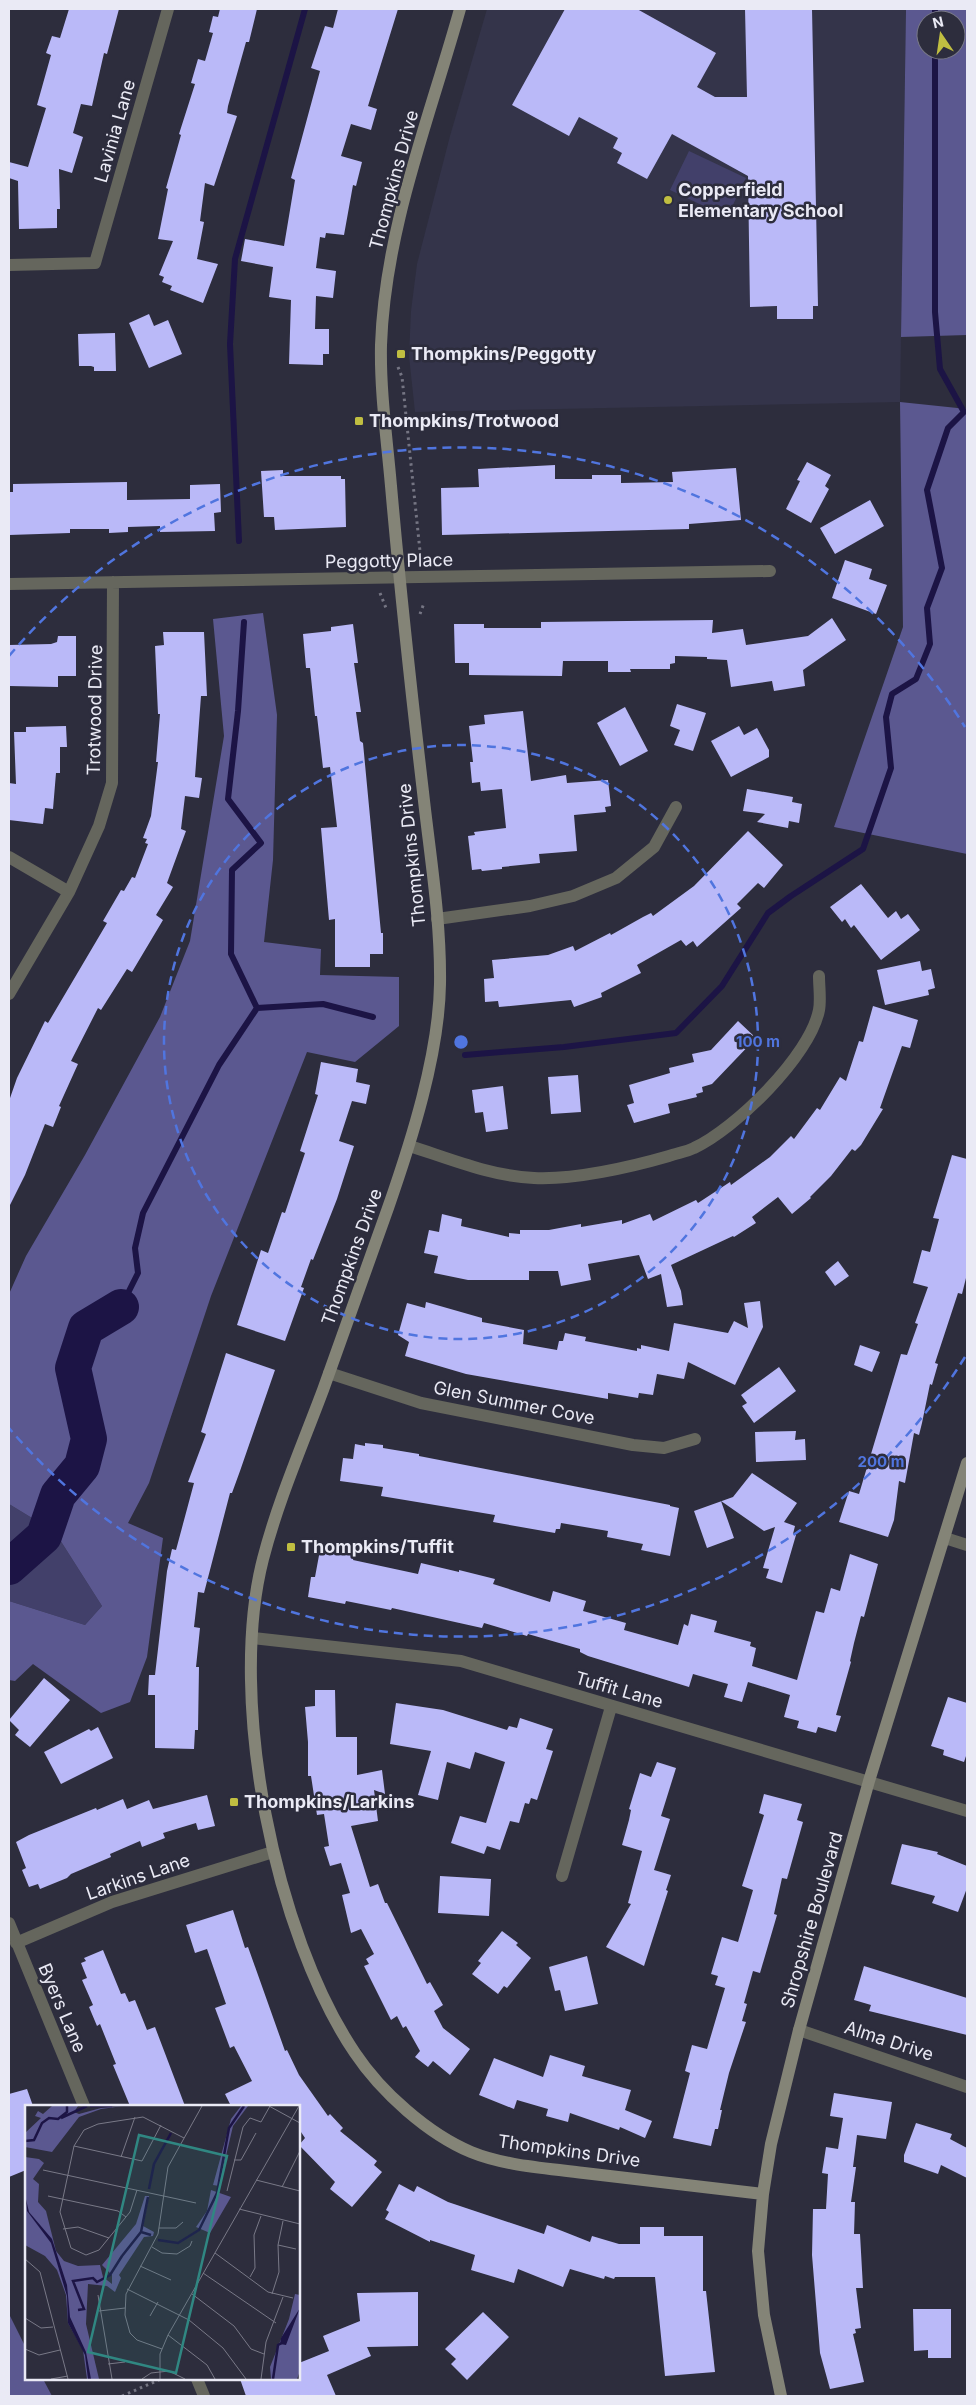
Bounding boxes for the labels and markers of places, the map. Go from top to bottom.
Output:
place label: Copperfield Elementary School [678,179,843,221]
marker: Copperfield Elementary School [662,194,674,206]
place label: Thompkins/Peggotty [411,343,597,364]
marker: Thompkins/Peggotty [395,348,407,360]
place label: Thompkins/Trotwood [369,410,559,431]
marker: Thompkins/Trotwood [353,415,365,427]
centre of rings [452,1033,470,1051]
place label: Thompkins/Tuffit [301,1536,454,1557]
marker: Thompkins/Tuffit [285,1541,297,1553]
place label: Thompkins/Larkins [244,1791,414,1812]
marker: Thompkins/Larkins [228,1796,240,1808]

